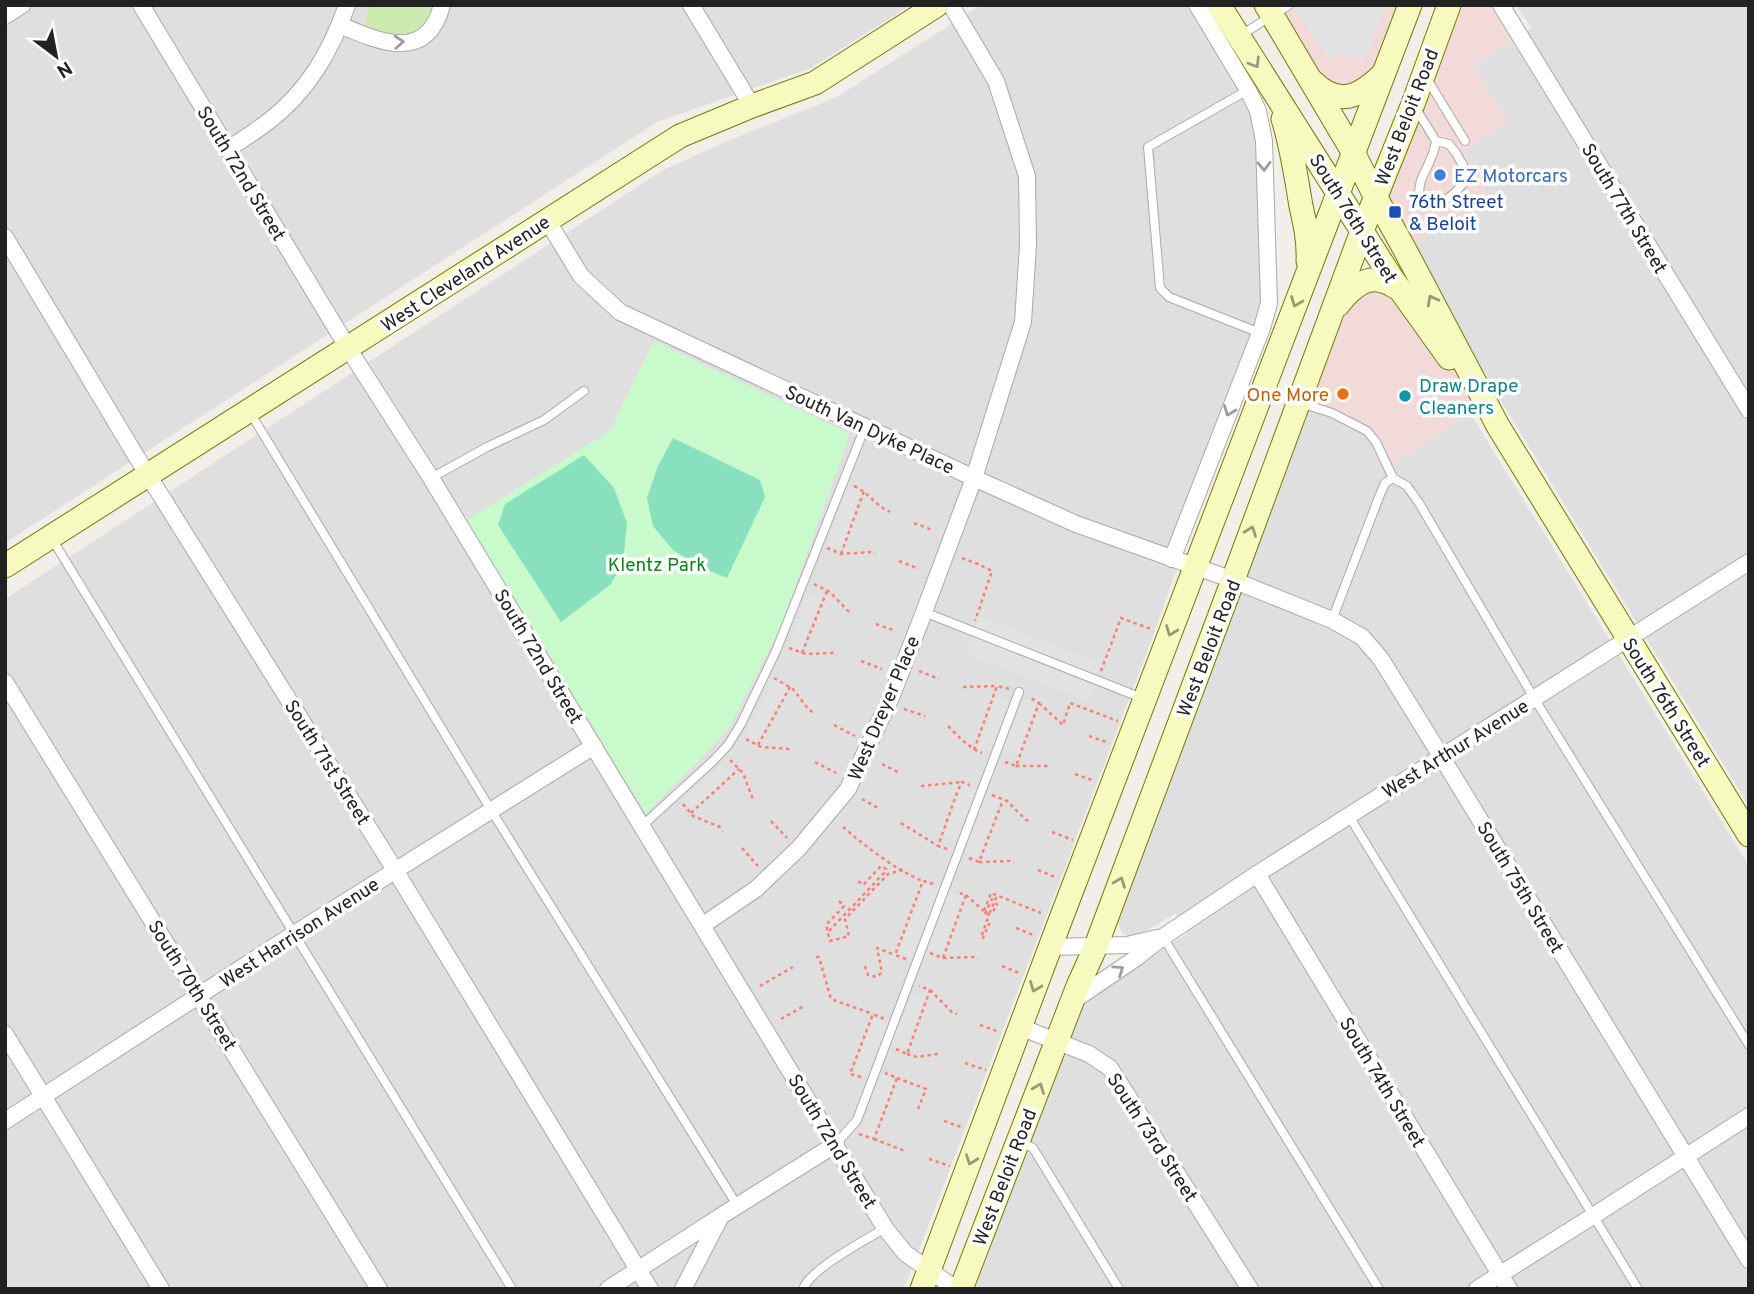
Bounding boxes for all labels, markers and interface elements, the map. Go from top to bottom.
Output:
north arrow [21,21,91,91]
one-way arrow [394,34,405,49]
street label: West Beloit Road [1371,46,1445,190]
text: N [52,55,76,83]
one-way arrow [1247,55,1260,68]
street label: South 72nd Street [191,102,290,246]
street label: South 77th Street [1575,140,1672,279]
street label: South 76th Street [1303,150,1402,288]
one-way arrow [1257,161,1272,172]
place label: EZ Motorcars [1454,165,1568,189]
marker: EZ Motorcars [1432,167,1448,183]
place label: 76th Street & Beloit [1409,191,1504,237]
marker: 76th Street & Beloit [1387,204,1403,220]
street label: West Cleveland Avenue [377,211,555,338]
one-way arrow [1426,295,1440,308]
one-way arrow [1290,296,1304,308]
place label: Draw Drape Cleaners [1419,375,1518,421]
street label: South Van Dyke Place [781,381,958,481]
place label: One More [1246,384,1329,408]
marker: One More [1335,386,1351,402]
marker: Draw Drape Cleaners [1397,388,1413,404]
one-way arrow [1224,404,1238,416]
one-way arrow [1243,526,1257,538]
park label: Klentz Park [608,554,706,578]
street label: West Beloit Road [1173,577,1247,721]
street label: South 72nd Street [488,585,587,729]
one-way arrow [1165,624,1179,636]
street label: West Dreyer Place [843,633,926,785]
street label: South 76th Street [1616,634,1715,772]
street label: West Arthur Avenue [1378,695,1534,805]
street label: South 71st Street [278,696,374,830]
street label: South 75th Street [1470,818,1568,958]
street label: West Harrison Avenue [216,873,384,994]
one-way arrow [1111,876,1125,888]
street label: South 70th Street [142,916,241,1056]
one-way arrow [1111,965,1124,978]
one-way arrow [1029,980,1043,993]
street label: South 74th Street [1333,1014,1430,1152]
street label: South 73rd Street [1101,1069,1202,1207]
street label: South 72nd Street [782,1070,881,1214]
one-way arrow [1030,1083,1044,1095]
street label: West Beloit Road [969,1106,1043,1250]
one-way arrow [965,1153,979,1165]

